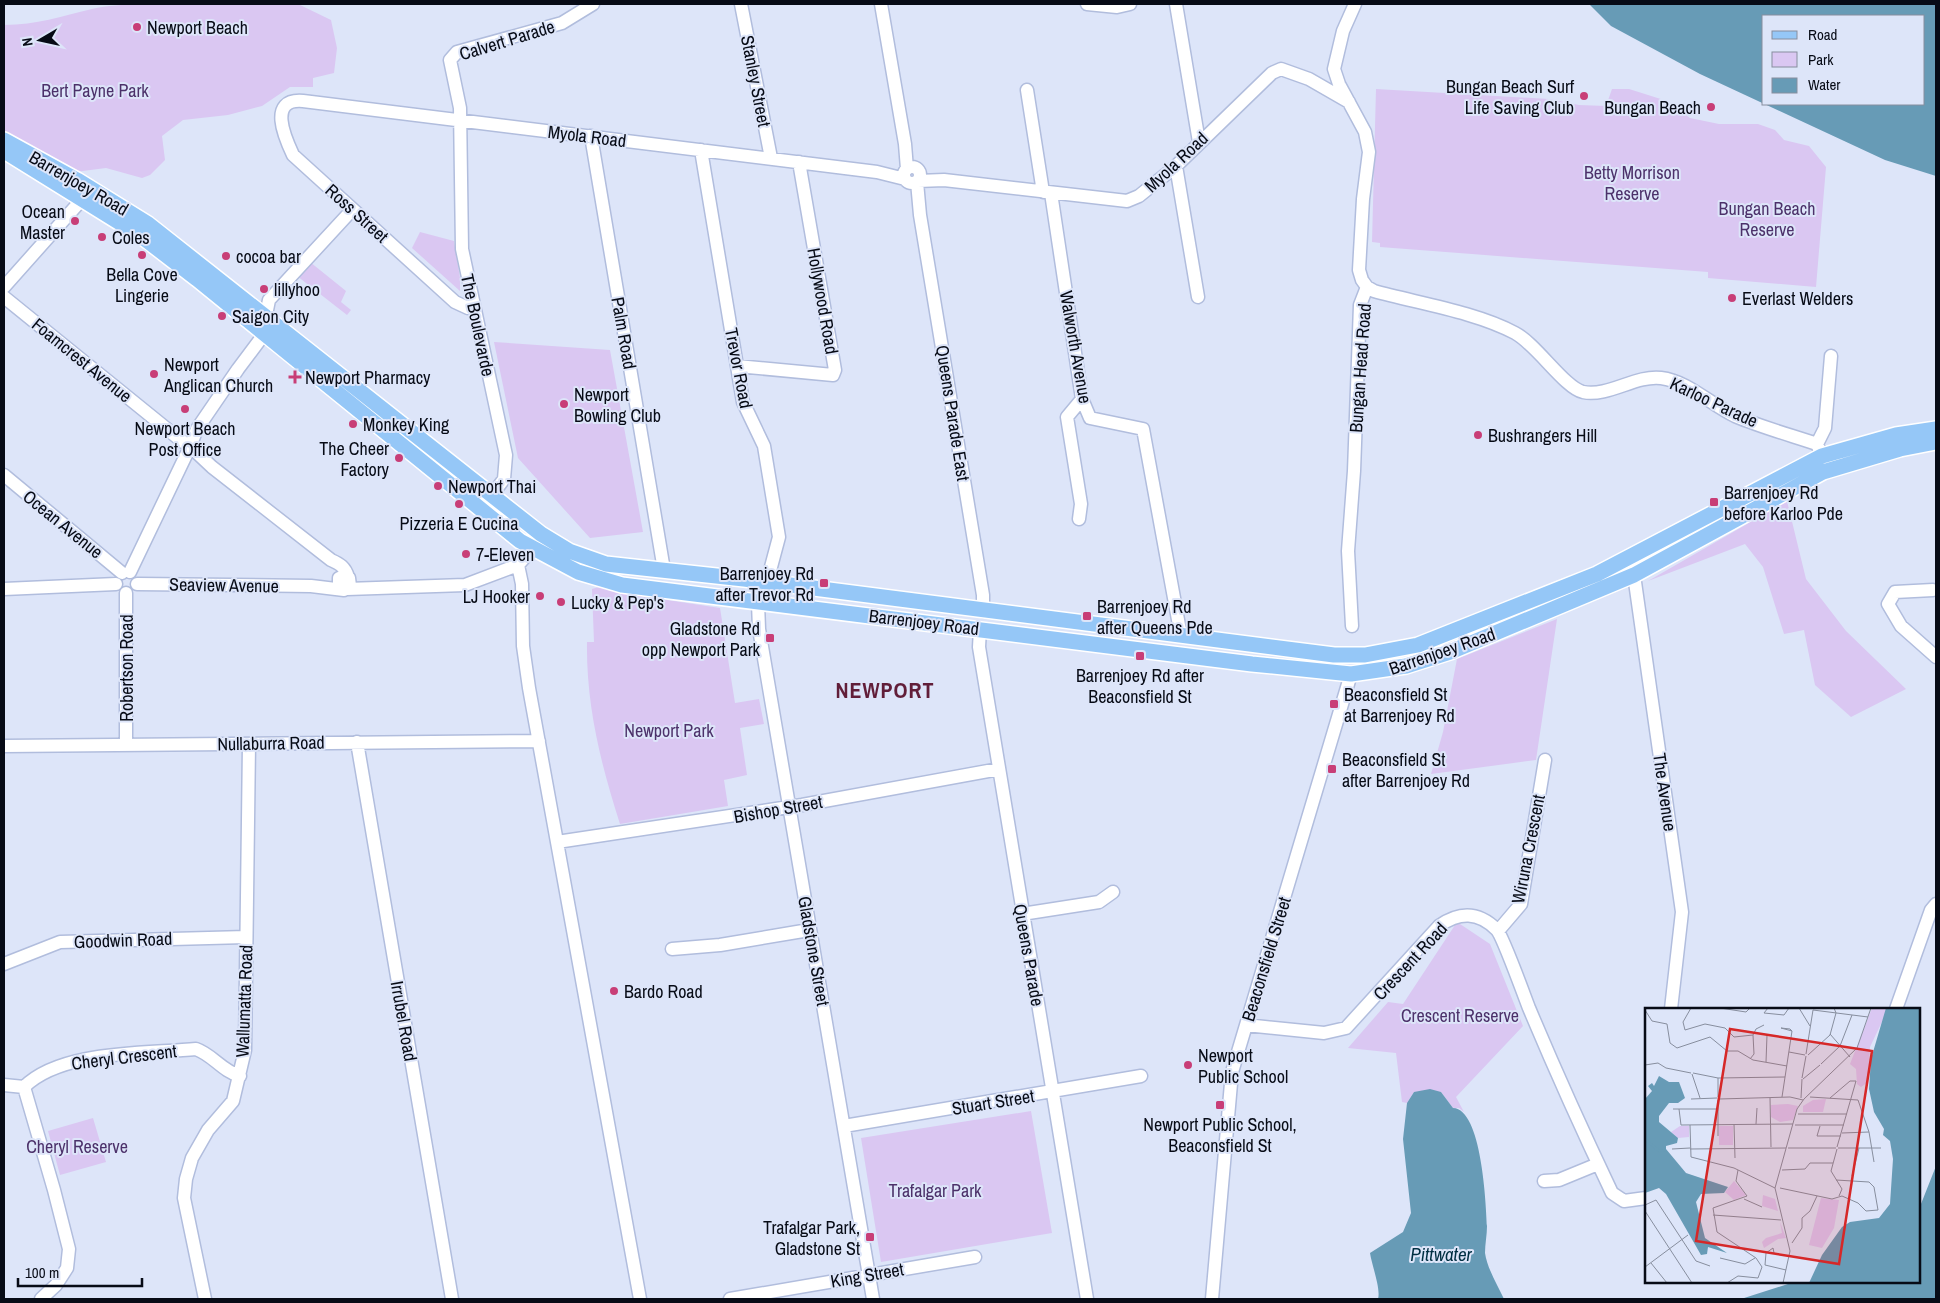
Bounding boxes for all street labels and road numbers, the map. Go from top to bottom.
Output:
street label: Calvert Parade [456,14,558,66]
street label: Stanley Street [735,33,777,129]
street label: Myola Road [546,119,628,153]
street label: Myola Road [1139,126,1213,198]
street label: Barrenjoey Road [25,144,133,222]
street label: Ross Street [320,178,394,248]
street label: Hollywood Road [801,246,845,356]
street label: The Boulevarde [455,271,501,379]
street label: Walworth Avenue [1054,289,1098,405]
street label: Palm Road [605,295,643,371]
street label: Bungan Head Road [1343,302,1377,434]
street label: Foamcrest Avenue [27,312,137,408]
street label: Trevor Road [719,326,759,410]
street label: Queens Parade East [930,343,976,483]
street label: Karloo Parade [1666,371,1762,433]
street label: Ocean Avenue [18,484,108,564]
street label: Seaview Avenue [169,572,279,598]
street label: Barrenjoey Road [868,603,980,641]
street label: Robertson Road [114,614,139,722]
street label: Barrenjoey Road [1386,621,1498,681]
street label: Nullaburra Road [217,730,325,756]
street label: The Avenue [1647,751,1683,833]
street label: Bishop Street [732,789,824,829]
street label: Wiruna Crescent [1505,792,1551,906]
street label: Gladstone Street [792,894,836,1008]
street label: Beaconsfield Street [1235,894,1297,1024]
street label: Queens Parade [1008,902,1050,1008]
street label: Crescent Road [1367,916,1453,1006]
street label: Goodwin Road [73,926,173,954]
street label: Wallumatta Road [230,944,258,1058]
street label: Irrubel Road [385,979,423,1063]
street label: Cheryl Crescent [70,1038,178,1076]
street label: Stuart Street [950,1083,1036,1121]
street label: King Street [828,1256,906,1294]

